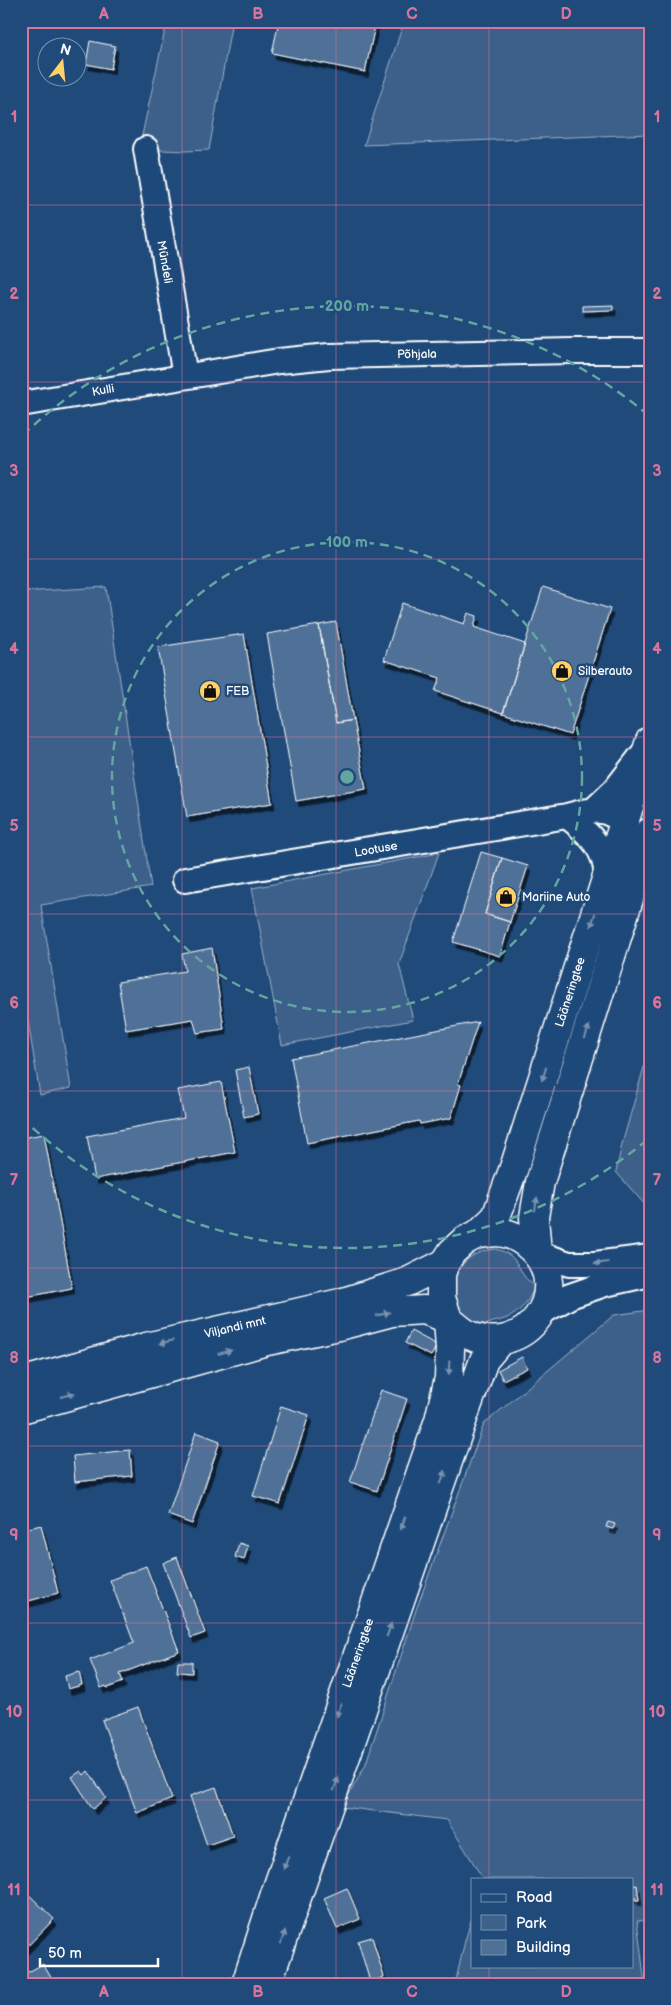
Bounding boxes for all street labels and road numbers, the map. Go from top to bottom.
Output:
street label: Mündeli [153,239,176,285]
street label: Põhjala [397,347,437,362]
street label: Kulli [91,381,116,400]
street label: Lootuse [353,838,399,861]
street label: Lääneringtee [552,955,589,1029]
street label: Viljandi mnt [203,1313,268,1342]
street label: Lääneringtee [340,1616,377,1690]

